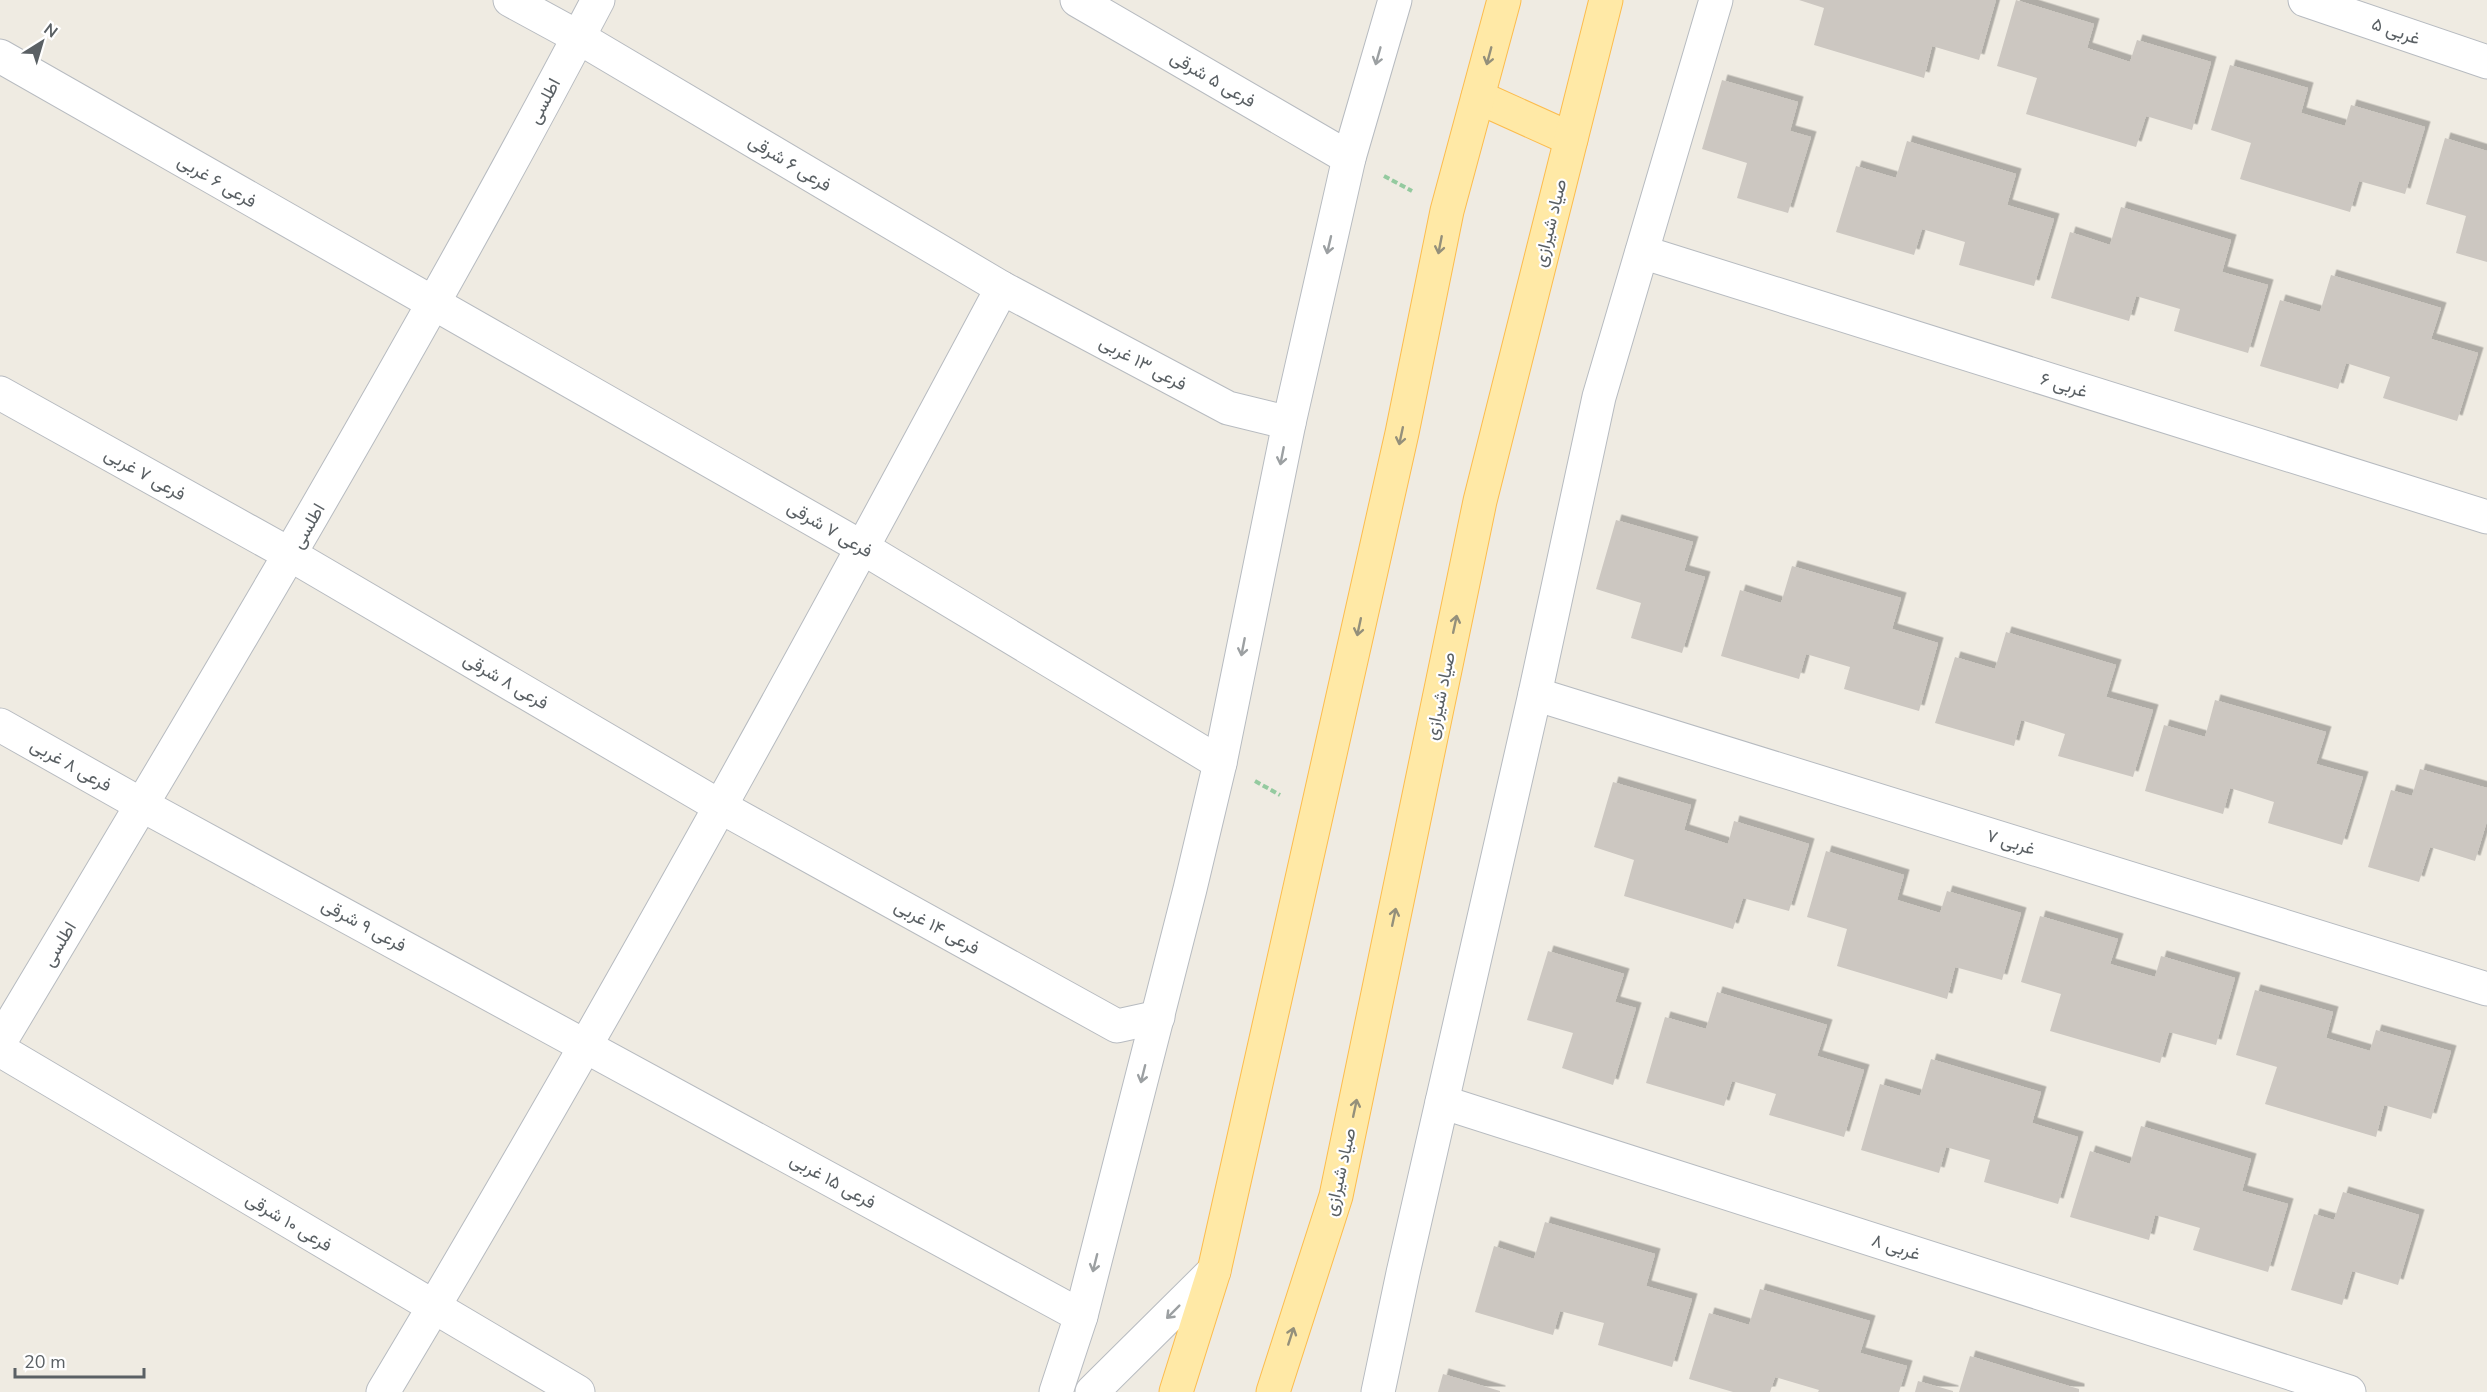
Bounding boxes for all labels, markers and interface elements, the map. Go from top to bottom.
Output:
north arrow [12,12,72,72]
street label: ۵ غربی [2369,12,2423,50]
text: N [39,18,62,43]
street label: فرعی ۵ شرقی [1166,45,1260,113]
one-way arrow [1372,46,1383,65]
one-way arrow [1483,47,1494,66]
street label: اطلسی [522,74,566,128]
street label: فرعی ۶ شرقی [744,129,836,197]
street label: فرعی ۶ غربی [173,149,261,213]
street label: صیاد شیرازی [1528,177,1572,269]
one-way arrow [1323,234,1334,254]
one-way arrow [1434,235,1445,254]
street label: فرعی ۱۳ غربی [1095,330,1191,396]
street label: ۶ غربی [2038,367,2090,403]
one-way arrow [1395,427,1407,446]
street label: فرعی ۷ غربی [100,442,190,506]
one-way arrow [1276,445,1287,465]
street label: فرعی ۷ شرقی [783,495,877,563]
street label: اطلسی [285,499,331,553]
one-way arrow [1450,614,1461,634]
one-way arrow [1353,617,1365,636]
one-way arrow [1237,637,1249,656]
street label: فرعی ۸ شرقی [459,647,553,715]
street label: صیاد شیرازی [1419,650,1461,742]
street label: فرعی ۸ غربی [26,733,116,797]
street label: ۷ غربی [1984,823,2038,861]
street label: فرعی ۹ شرقی [317,893,411,957]
street label: فرعی ۱۴ غربی [890,894,984,960]
one-way arrow [1389,908,1400,928]
street label: اطلسی [36,917,82,971]
one-way arrow [1137,1064,1149,1083]
one-way arrow [1349,1099,1361,1118]
street label: صیاد شیرازی [1318,1126,1362,1218]
street label: فرعی ۱۵ غربی [786,1148,880,1214]
street label: فرعی ۱۰ شرقی [241,1187,337,1257]
street label: ۸ غربی [1869,1228,1923,1266]
one-way arrow [1088,1253,1100,1272]
one-way arrow [1165,1305,1180,1320]
one-way arrow [1286,1327,1297,1346]
scale bar [15,1341,144,1379]
text: 20 m [24,1350,66,1374]

